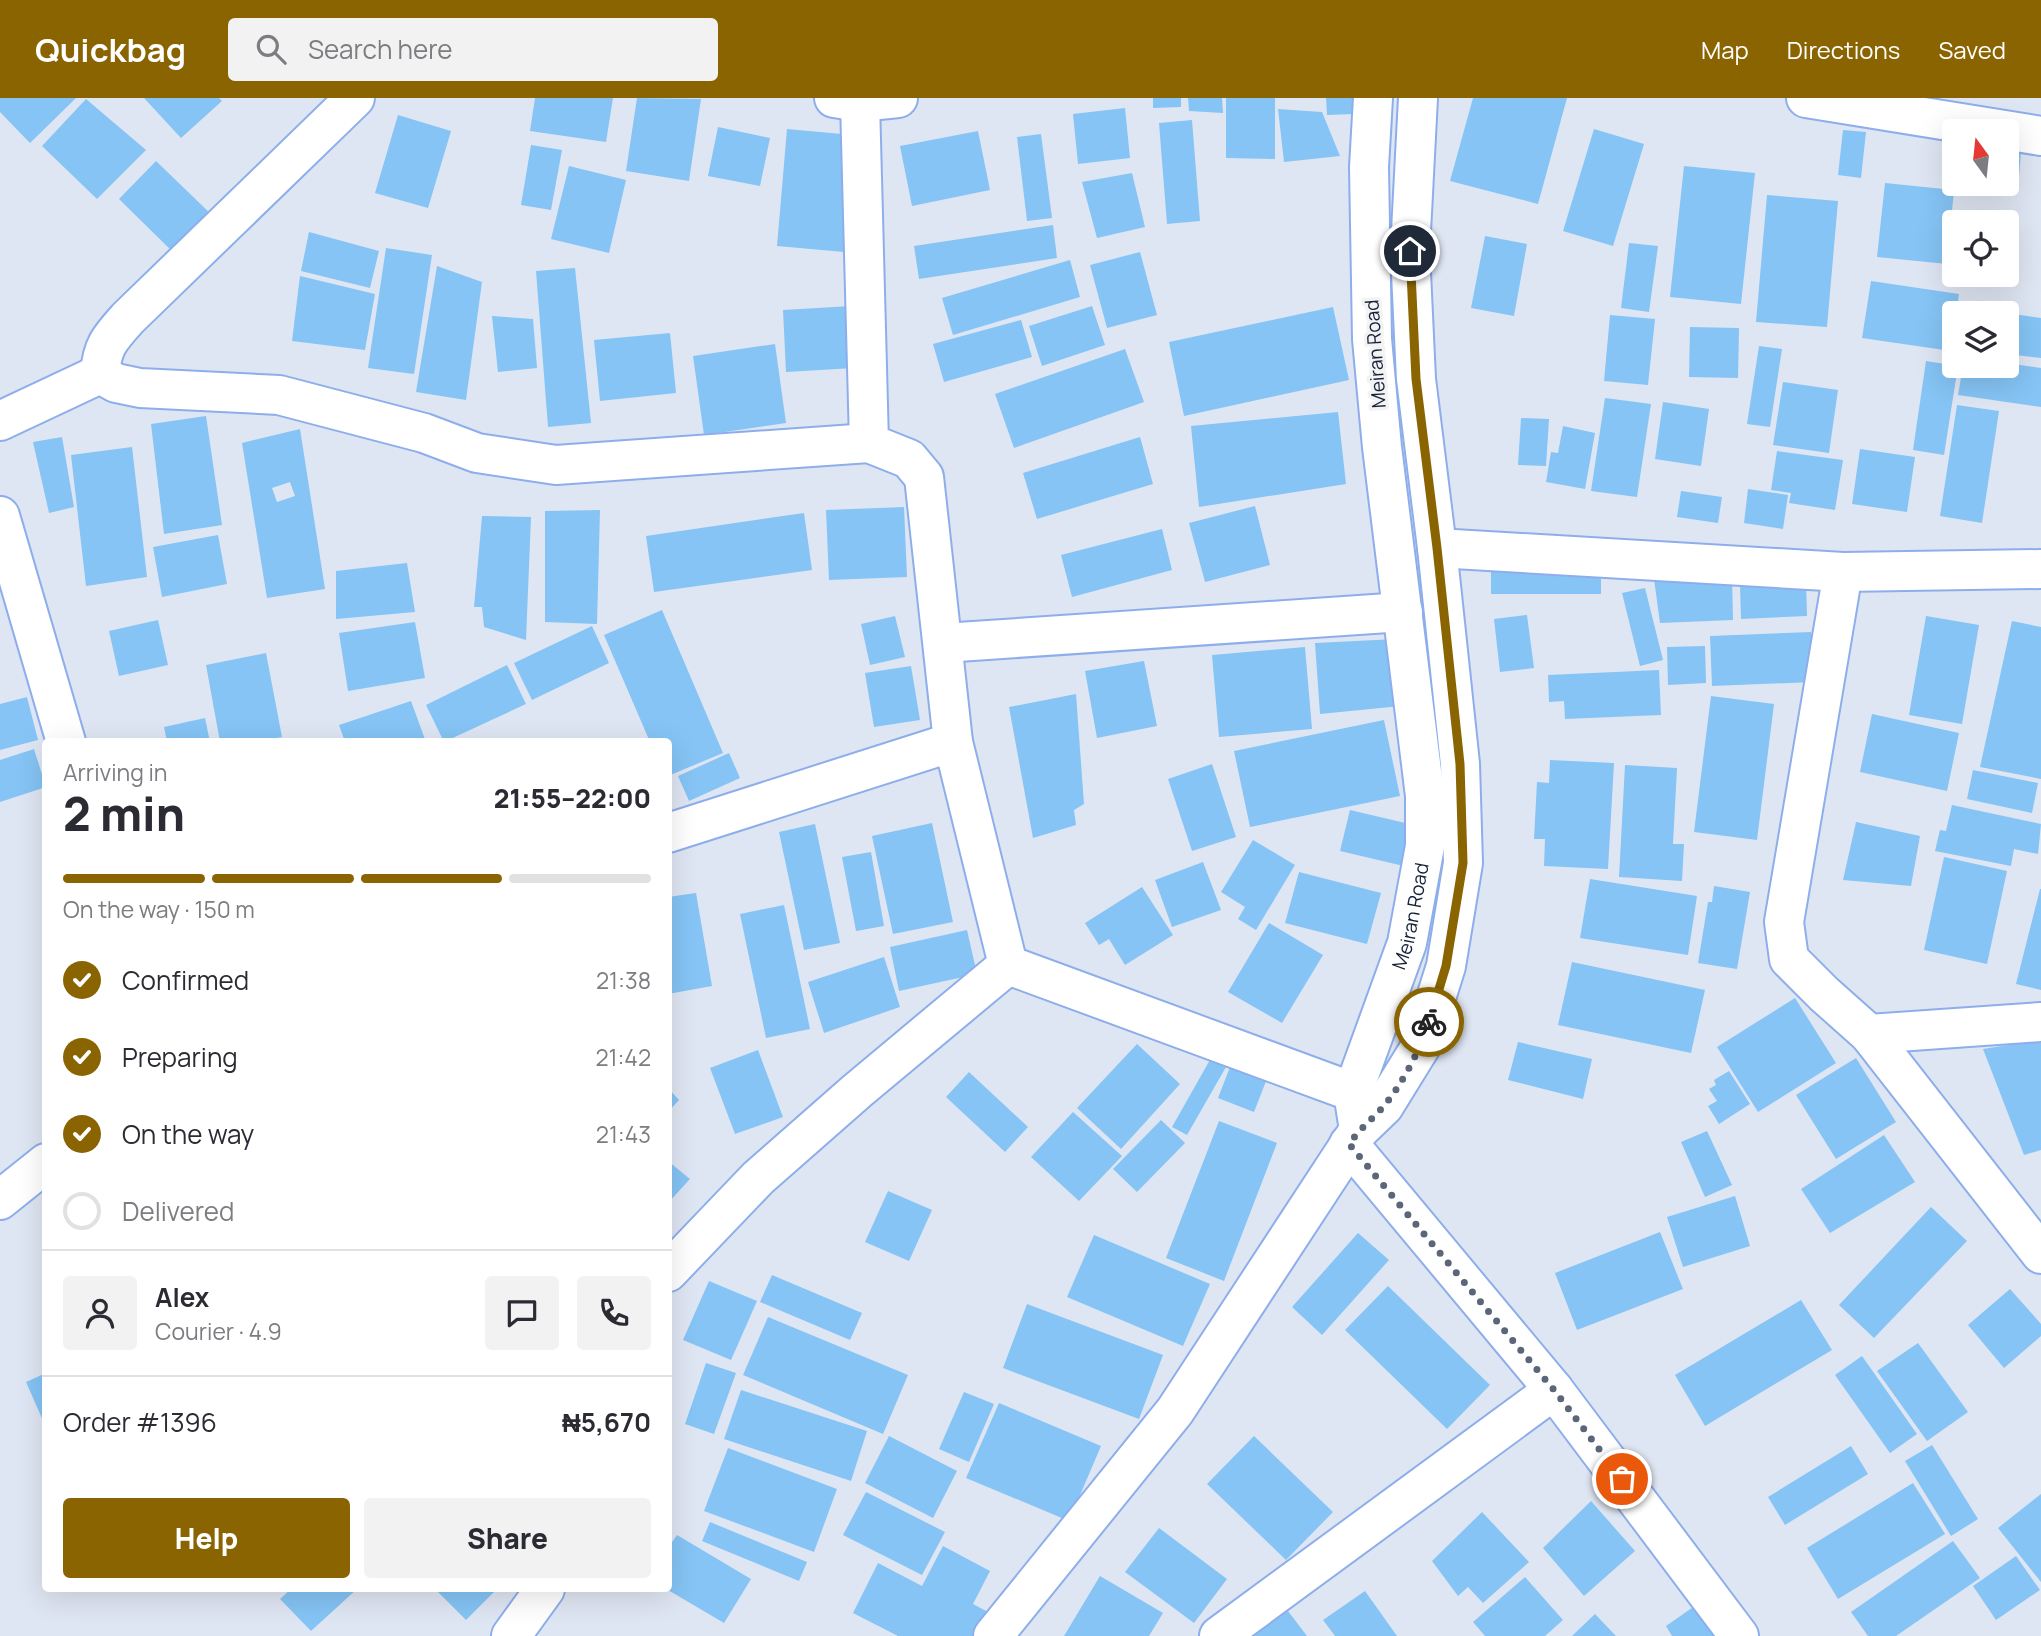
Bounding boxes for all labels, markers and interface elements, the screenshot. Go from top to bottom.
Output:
search box [228,18,718,81]
text: Quickbag [35,27,186,72]
icon: search [252,30,290,68]
text: Search here [308,31,453,67]
text: Map [1701,33,1749,66]
text: Directions [1787,33,1900,66]
text: Saved [1938,33,2006,66]
north arrow [1942,119,2020,196]
map controls [1942,119,2019,378]
button: locate [1942,210,2019,287]
pin [1380,221,1440,281]
icon: home [1391,232,1429,270]
street label: Meiran Road [1358,299,1392,409]
button: layers [1942,301,2019,378]
text: Arriving in [63,756,168,788]
text: 21:55–22:00 [494,780,651,816]
text: 2 min [63,782,185,845]
street label: Meiran Road [1385,861,1435,973]
text: On the way · 150 m [63,893,255,925]
icon: check [63,961,101,999]
text: Confirmed [122,962,249,998]
text: 21:38 [596,964,651,996]
courier [1394,987,1464,1057]
icon: bike [1410,1003,1448,1041]
icon: check [63,1038,101,1076]
text: Preparing [122,1039,238,1075]
text: 21:42 [595,1041,651,1073]
icon: check [63,1115,101,1153]
text: On the way [122,1116,254,1152]
text: 21:43 [596,1118,651,1150]
text: Delivered [122,1193,234,1229]
button: person [63,1276,137,1350]
button: chat [485,1276,559,1350]
button: phone [577,1276,651,1350]
text: Alex [155,1279,209,1315]
text: Courier · 4.9 [155,1315,282,1347]
text: Order #1396 [63,1404,217,1440]
text: ₦5,670 [562,1404,651,1440]
pin [1592,1449,1652,1509]
icon: bag [1603,1460,1641,1498]
button: Help [63,1498,350,1578]
button: Share [364,1498,651,1578]

